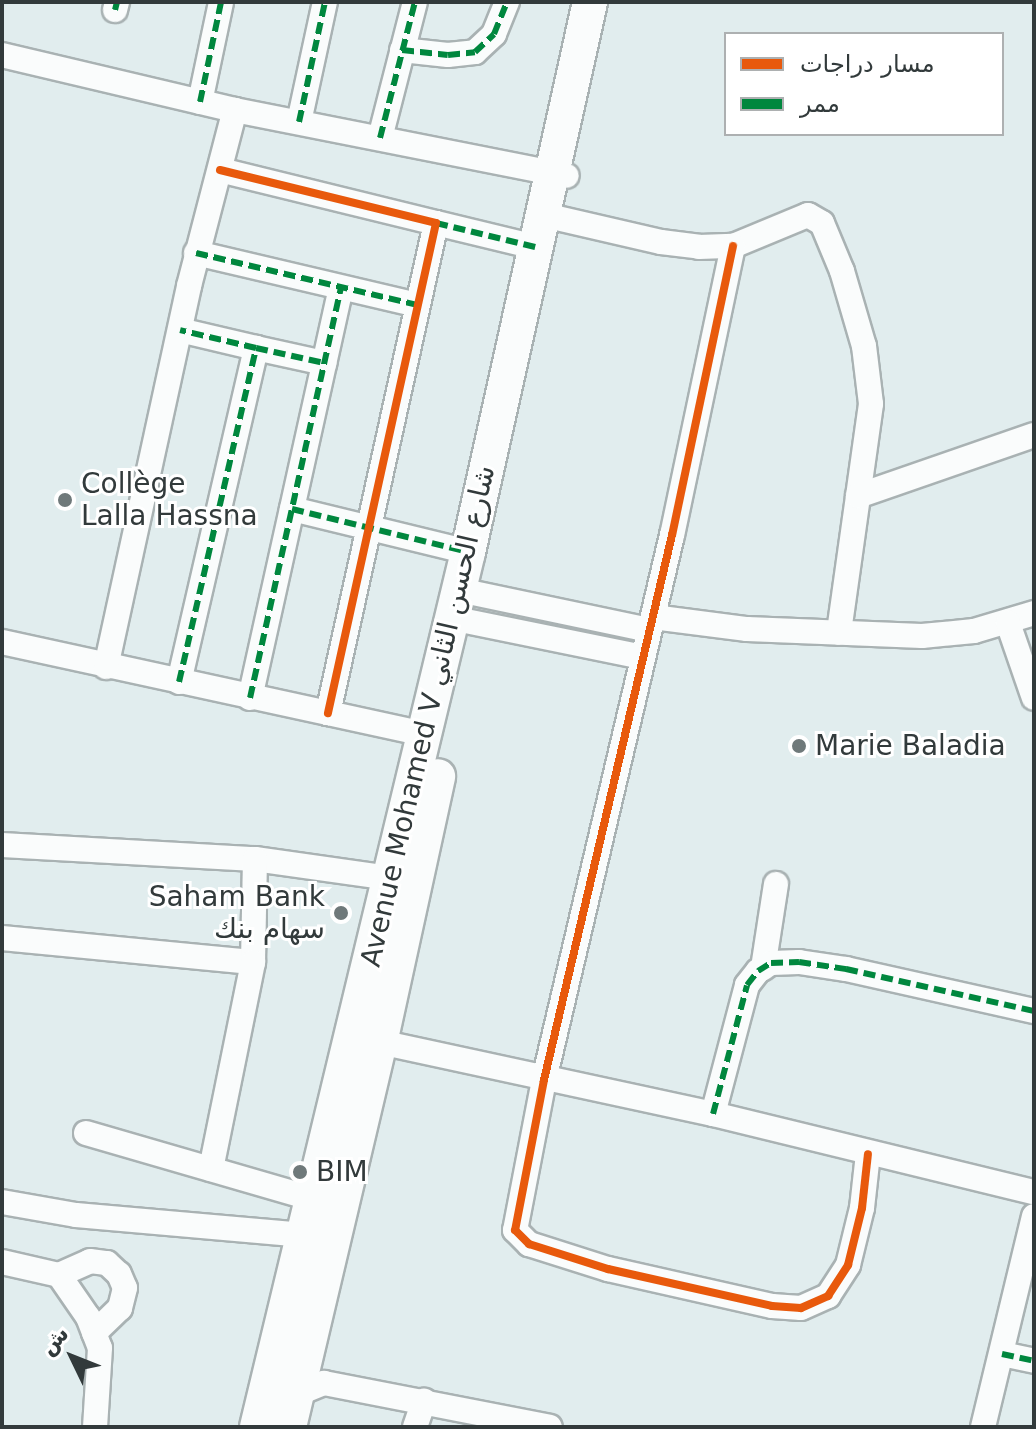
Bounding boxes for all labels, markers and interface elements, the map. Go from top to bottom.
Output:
legend [724,32,1004,136]
text: مسار دراجات [800,50,934,78]
text: ممر [800,90,840,118]
street label: Avenue Mohamed V شارع الحسن الثاني [354,462,502,970]
place label: Collège Lalla Hassna [81,467,258,533]
marker: Collège Lalla Hassna [56,491,74,509]
place label: Marie Baladia [815,729,1006,763]
marker: Marie Baladia [790,737,808,755]
place label: Saham Bank سهام بنك [149,880,325,946]
marker: Saham Bank سهام بنك [332,904,350,922]
place label: BIM [316,1155,368,1189]
marker: BIM [291,1163,309,1181]
north arrow [32,1317,112,1397]
text: ش [35,1321,74,1360]

